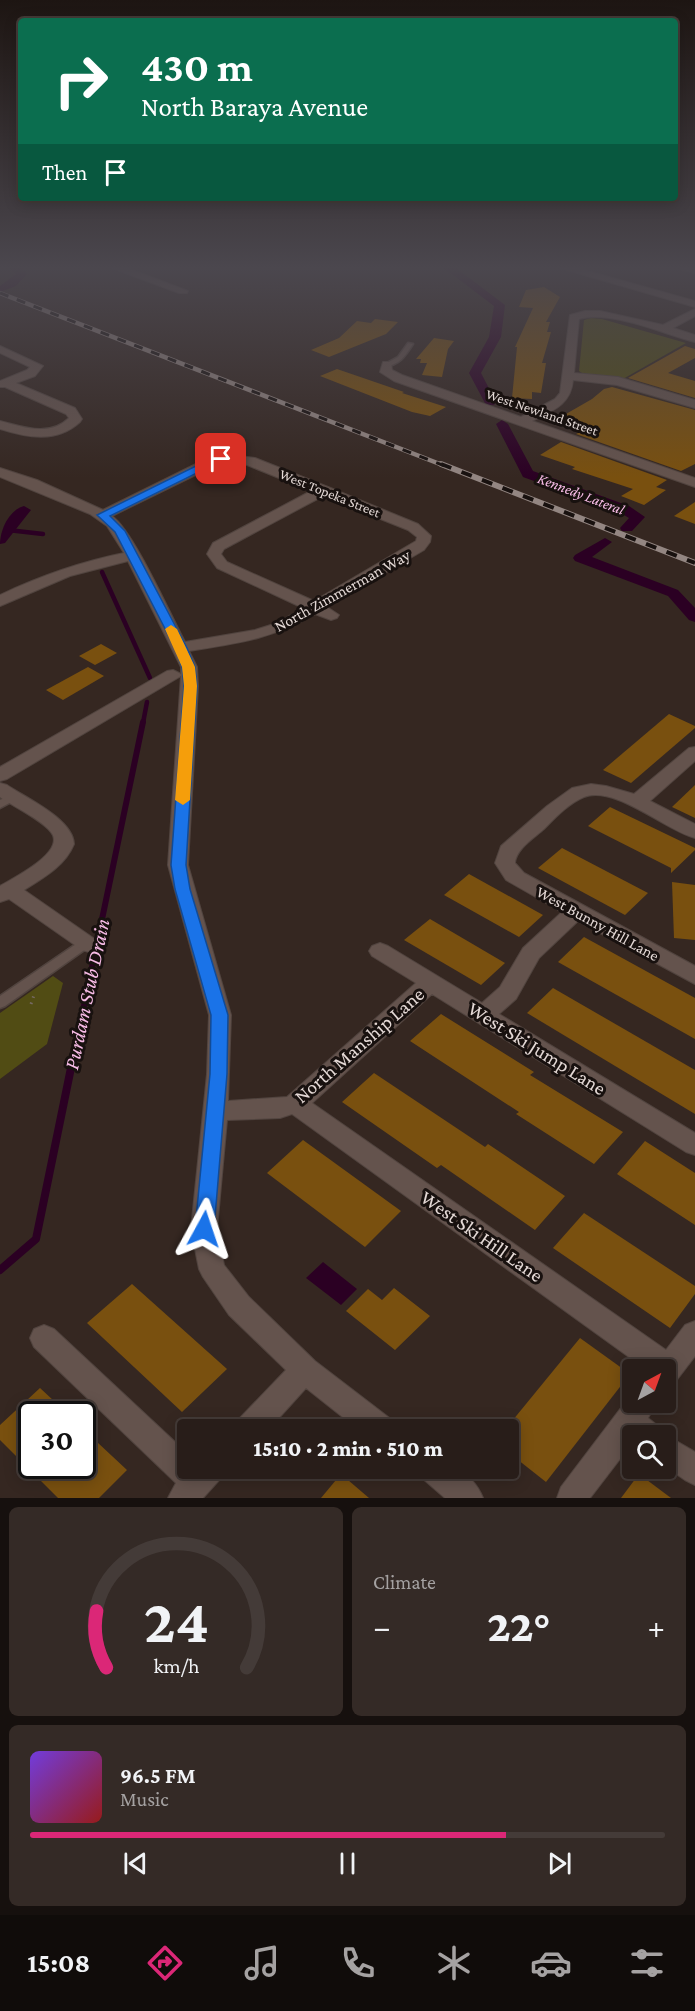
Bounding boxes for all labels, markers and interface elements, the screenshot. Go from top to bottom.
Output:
icon: right [42,42,120,120]
text: 430 m [141,43,253,90]
text: North Baraya Avenue [141,92,368,122]
icon: arrive [99,156,132,189]
text: Then [42,160,87,185]
street label: West Newland Street [484,385,600,439]
pin [195,433,246,484]
icon: arrive [204,442,237,475]
street label: West Topeka Street [277,466,383,521]
water label: Kennedy Lateral [535,470,627,519]
street label: North Zimmerman Way [271,546,414,636]
street label: West Bunny Hill Lane [533,883,662,965]
water label: Purdam Stub Drain [59,916,115,1072]
street label: North Manship Lane [290,983,429,1108]
street label: West Ski Jump Lane [464,997,610,1100]
street label: West Ski Hill Lane [417,1186,547,1286]
position arrow [172,1197,236,1261]
north arrow [622,1359,676,1413]
map controls [622,1359,676,1479]
speed limit sign: 30 [18,1401,96,1479]
button: search [622,1425,676,1479]
text: 15:10 · 2 min · 510 m [253,1436,443,1461]
text: Climate [373,1571,436,1593]
text: 24 [143,1586,209,1655]
text: 22° [487,1601,551,1651]
text: − [373,1608,390,1645]
text: + [648,1608,665,1645]
text: km/h [153,1655,200,1679]
text: 96.5 FM [120,1763,196,1788]
text: Music [120,1788,169,1810]
icon: previous [119,1847,152,1880]
icon: pause [331,1847,364,1880]
icon: next [543,1847,576,1880]
icon: directions [144,1942,186,1984]
icon: music [241,1942,283,1984]
icon: phone [337,1942,379,1984]
icon: climate [433,1942,475,1984]
icon: car [530,1942,572,1984]
icon: filters [626,1942,668,1984]
text: 15:08 [27,1948,90,1978]

